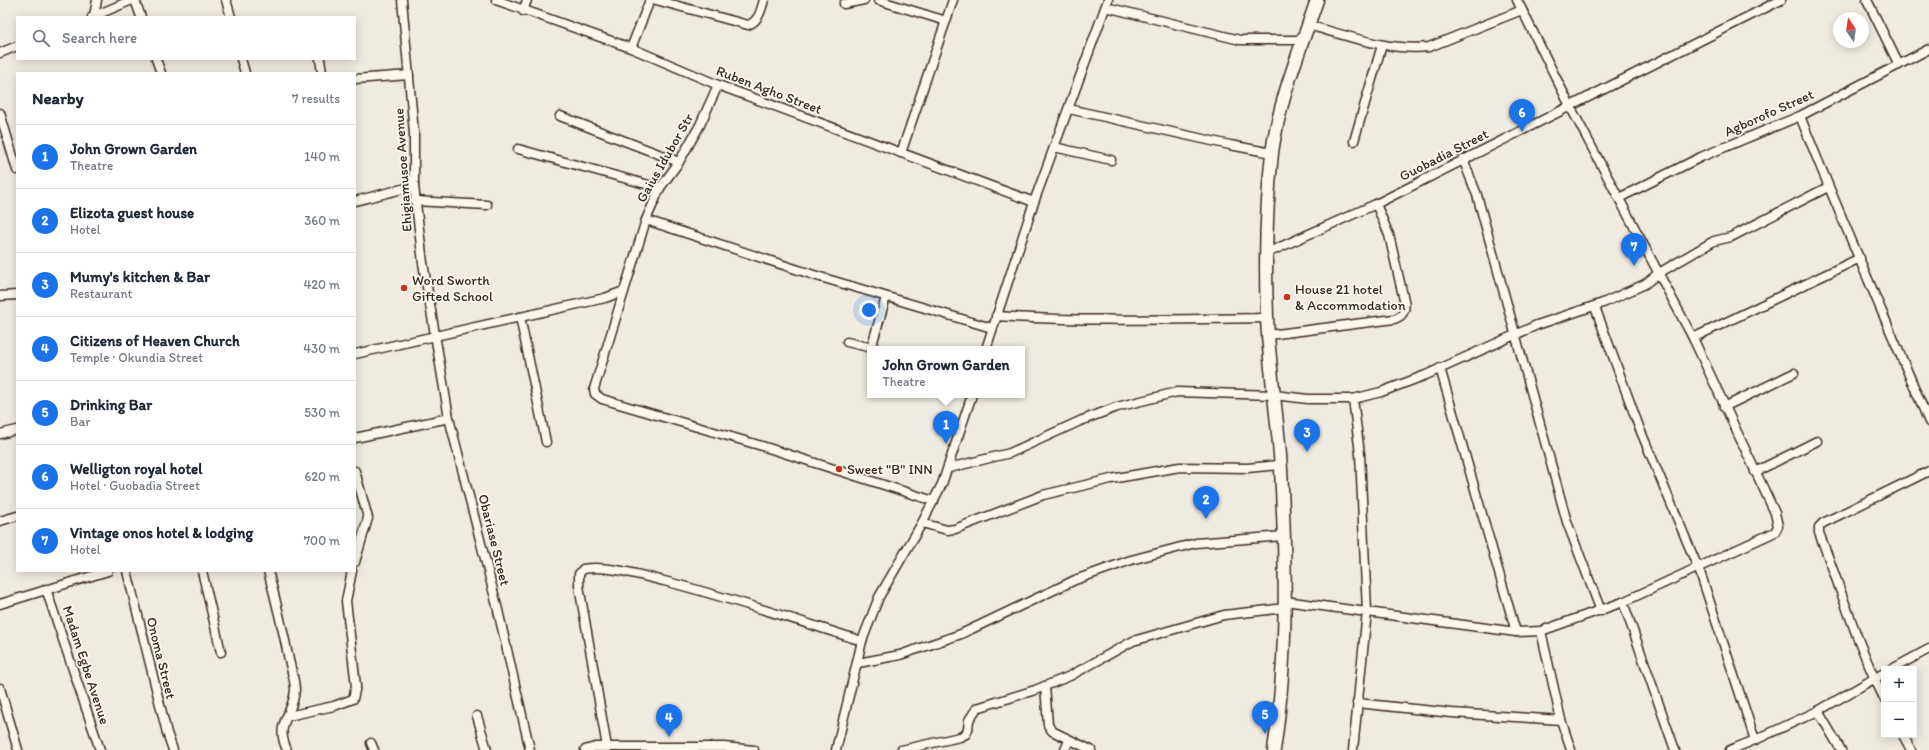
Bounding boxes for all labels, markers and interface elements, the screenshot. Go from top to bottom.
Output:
north arrow [1833,12,1869,48]
search box [16,16,356,60]
icon: search [30,27,52,49]
text: Search here [62,29,137,47]
street label: Ruben Agho Street [714,62,824,118]
street label: Agborofo Street [1722,86,1816,140]
text: Nearby [32,88,84,108]
text: 7 results [292,91,340,106]
pin: 6 [1509,99,1535,132]
street label: Ehigiamusoe Avenue [390,107,416,232]
street label: Gaius Idubor Str [633,110,698,206]
street label: Guobadia Street [1397,125,1491,185]
text: John Grown Garden [70,140,197,158]
text: 1 [42,149,48,164]
text: 140 m [304,149,340,164]
text: Theatre [70,158,113,173]
text: Elizota guest house [70,204,194,222]
text: 2 [42,213,48,228]
text: 360 m [304,213,340,228]
text: Hotel [70,222,100,237]
pin: 7 [1621,233,1647,266]
text: Mumy's kitchen & Bar [70,268,210,286]
place label: Word Sworth Gifted School [412,272,493,305]
text: 3 [41,277,49,292]
text: 420 m [303,277,340,292]
place label: House 21 hotel & Accommodation [1295,281,1406,314]
marker: Word Sworth Gifted School [399,283,409,293]
text: Restaurant [70,286,132,301]
marker: House 21 hotel & Accommodation [1282,292,1292,302]
your location [859,300,879,320]
text: Citizens of Heaven Church [70,332,240,350]
text: 4 [41,341,49,356]
text: 430 m [303,341,340,356]
popup [867,346,1025,398]
text: Temple · Okundia Street [70,350,203,365]
text: John Grown Garden [882,356,1010,374]
text: Theatre [882,374,926,389]
text: Drinking Bar [70,396,152,414]
text: 5 [42,405,48,420]
text: 530 m [304,405,340,420]
pin: 1 [933,411,959,444]
text: Bar [70,414,90,429]
pin: 3 [1294,419,1320,452]
text: Welligton royal hotel [70,460,202,478]
place label: Sweet "B" INN [847,461,933,478]
marker: Sweet "B" INN [834,464,844,474]
text: 6 [42,469,48,484]
text: 620 m [304,469,340,484]
text: Hotel · Guobadia Street [70,478,200,493]
pin: 2 [1193,486,1219,519]
street label: Obariase Street [474,492,514,588]
text: Vintage onos hotel & lodging [70,524,253,542]
text: 7 [42,533,48,548]
text: 700 m [304,533,340,548]
text: Hotel [70,542,100,557]
street label: Madam Egbe Avenue [59,603,113,727]
street label: Onoma Street [143,615,179,701]
map controls [1881,666,1917,738]
button: + [1881,666,1917,702]
pin: 5 [1252,701,1278,734]
button: − [1881,702,1917,738]
pin: 4 [656,704,682,737]

